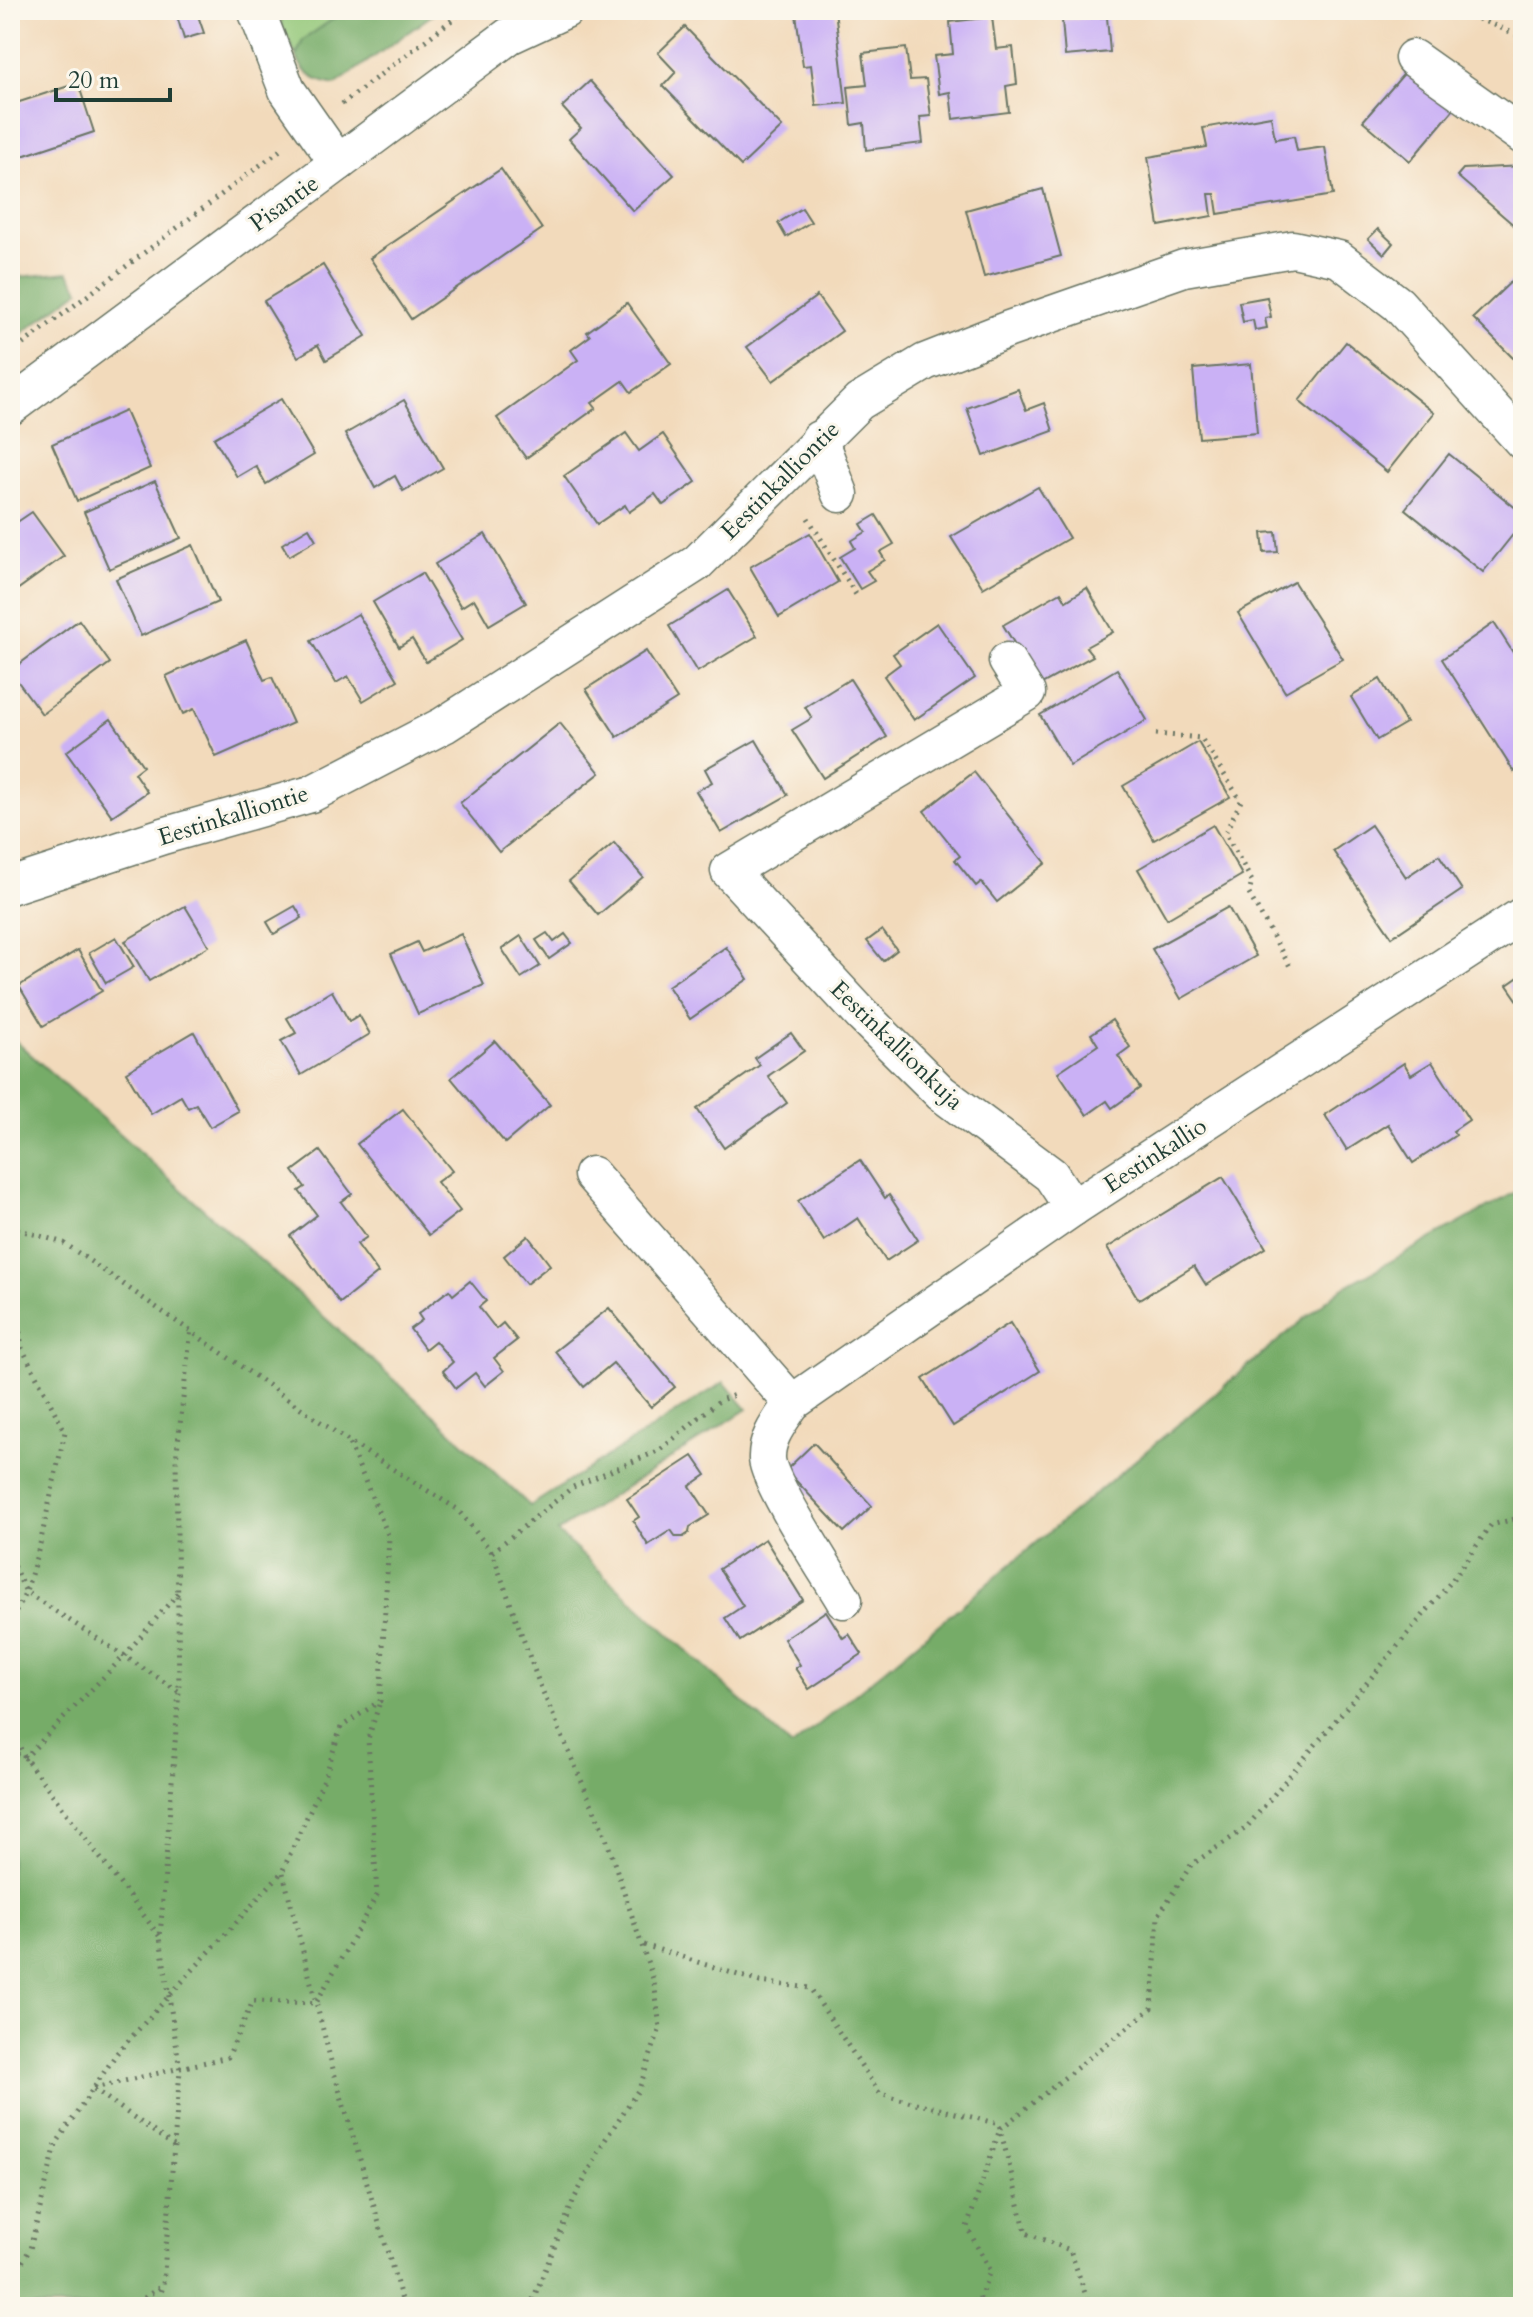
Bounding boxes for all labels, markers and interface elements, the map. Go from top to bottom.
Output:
scale bar [56,52,170,102]
text: 20 m [68,64,120,97]
street label: Pisantie [243,167,326,240]
street label: Eestinkalliontie [714,414,847,547]
street label: Eestinkalliontie [154,777,312,854]
street label: Eestinkallionkuja [823,973,971,1118]
street label: Eestinkallio [1097,1110,1213,1201]

